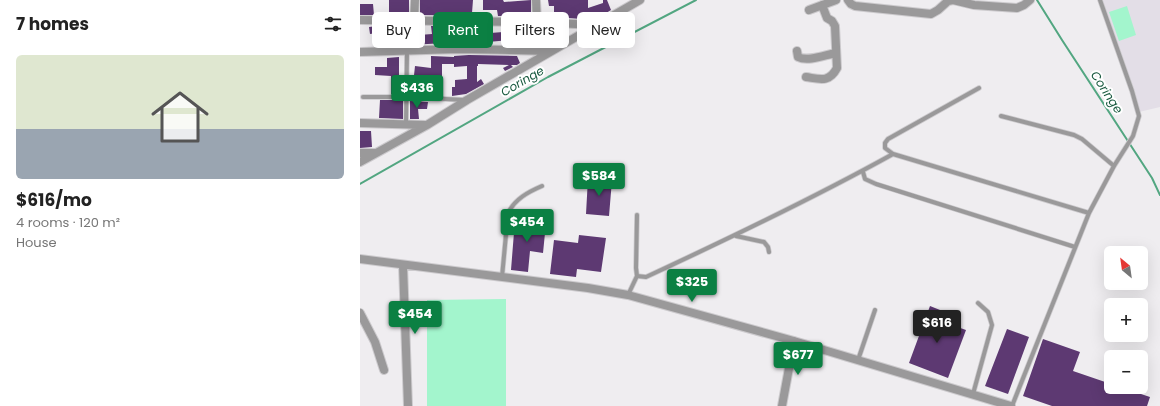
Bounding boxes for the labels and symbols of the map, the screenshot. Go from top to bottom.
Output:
water label: Coringe [497,61,547,100]
water label: Coringe [1087,67,1127,117]
pin: $436 [393,75,441,109]
pin: $584 [575,163,623,197]
pin: $454 [503,209,551,243]
north arrow [1104,246,1148,290]
pin: $325 [668,269,716,303]
pin: $454 [391,301,439,335]
pin: $616 [913,310,961,344]
pin: $677 [774,342,822,376]

